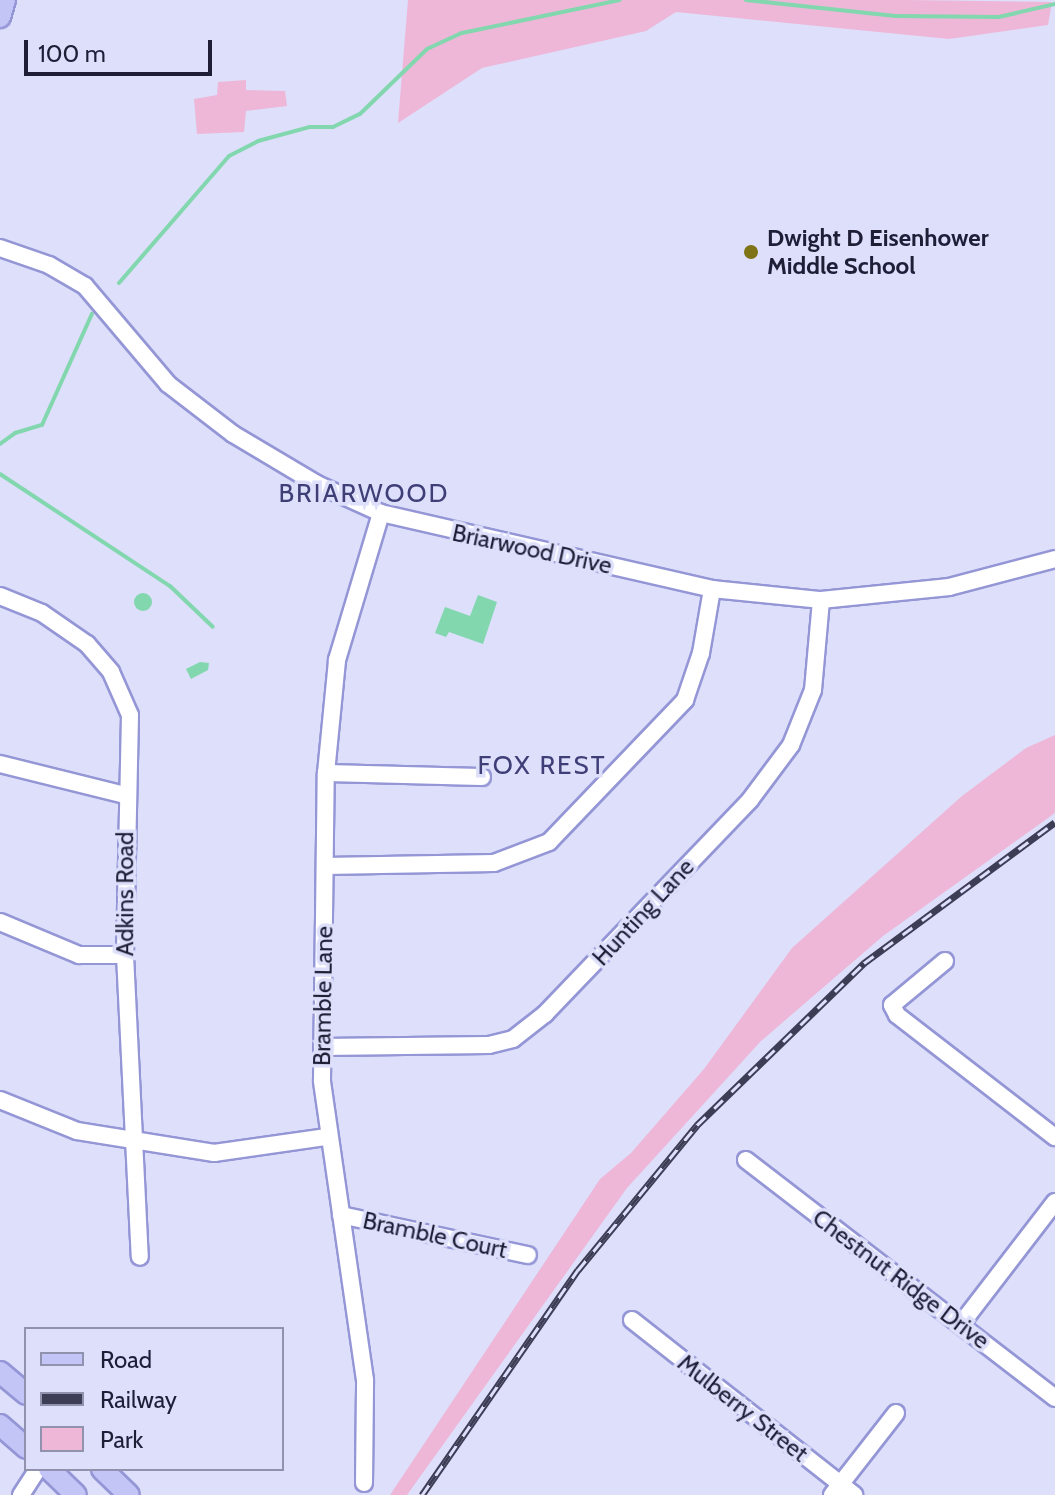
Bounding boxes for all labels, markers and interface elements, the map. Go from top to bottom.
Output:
scale bar [28,24,216,74]
text: 100 m [38,39,106,68]
place label: Dwight D Eisenhower Middle School [767,224,989,280]
marker: Dwight D Eisenhower Middle School [742,243,760,261]
district label: BRIARWOOD [279,478,449,510]
street label: Briarwood Drive [450,518,614,580]
district label: FOX REST [477,750,607,782]
street label: Adkins Road [111,832,139,956]
street label: Hunting Lane [586,853,700,971]
street label: Bramble Lane [307,926,339,1066]
street label: Chestnut Ridge Drive [807,1203,995,1355]
street label: Bramble Court [360,1206,510,1264]
legend [24,1327,284,1471]
text: Road [100,1345,152,1374]
street label: Mulberry Street [672,1348,814,1468]
text: Railway [100,1385,177,1414]
text: Park [100,1425,143,1454]

